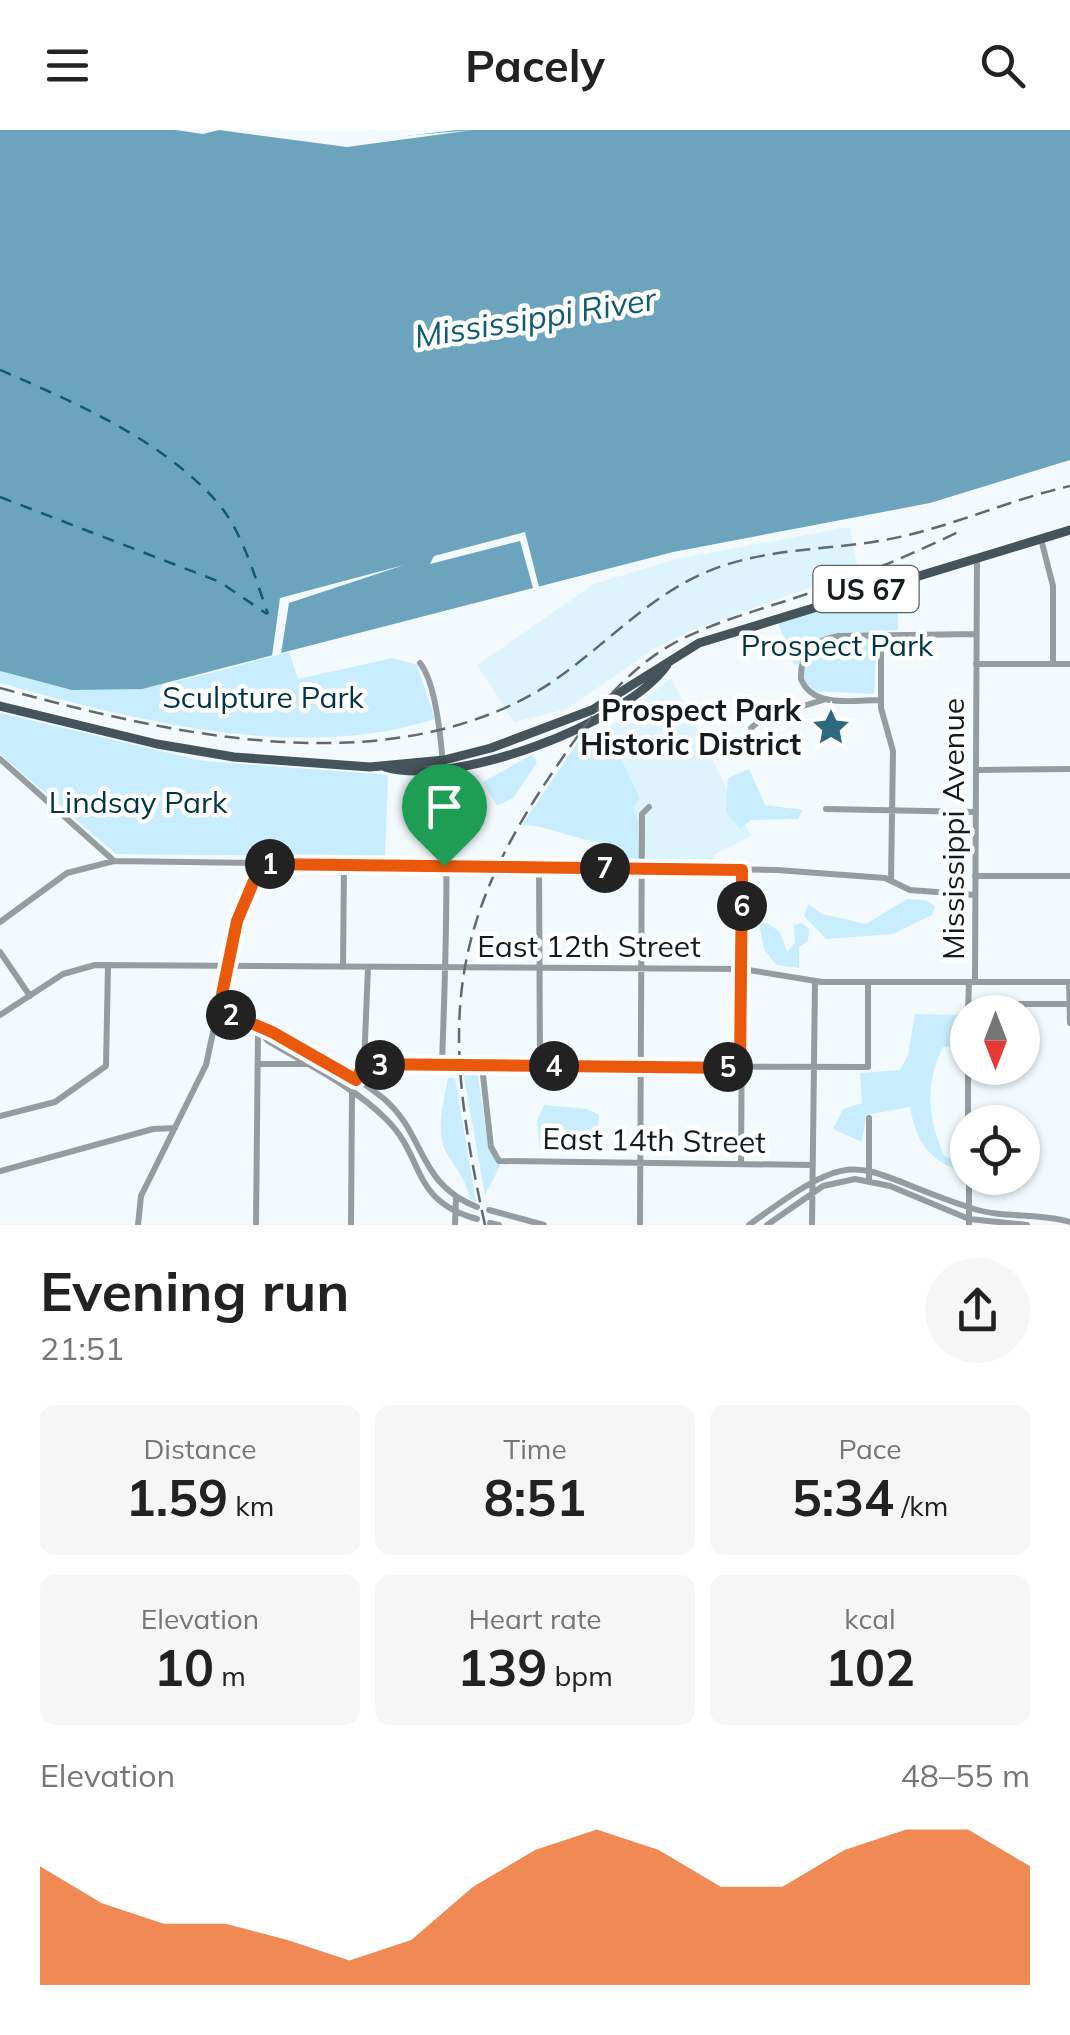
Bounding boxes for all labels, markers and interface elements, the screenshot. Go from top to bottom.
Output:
text: Pacely [465,37,605,93]
icon: menu [40,38,95,93]
icon: search [975,38,1030,93]
water label: Mississippi River [412,278,660,356]
road number: US 67 [814,566,918,612]
park label: Prospect Park [741,626,934,664]
park label: Sculpture Park [162,678,364,716]
place label: Prospect Park Historic District [580,691,802,763]
street label: Mississippi Avenue [934,698,972,960]
place icon: Prospect Park Historic District [810,706,852,748]
pin [402,764,487,867]
icon: arrive [417,779,472,834]
park label: Lindsay Park [49,783,228,821]
pin: 1 [245,839,295,889]
pin: 7 [580,843,630,893]
text: 1 [262,846,278,881]
text: 7 [597,850,613,885]
pin: 6 [717,881,767,931]
text: 6 [734,888,750,923]
street label: East 12th Street [477,927,701,965]
pin: 2 [206,990,256,1040]
north arrow [950,995,1040,1085]
map controls [950,995,1040,1195]
text: 2 [223,997,239,1032]
pin: 3 [355,1040,405,1090]
pin: 4 [529,1041,579,1091]
pin: 5 [703,1042,753,1092]
text: 3 [372,1047,388,1082]
text: 4 [546,1048,562,1083]
text: 5 [720,1049,736,1084]
button: locate [950,1105,1040,1195]
street label: East 14th Street [542,1119,766,1161]
text: Evening run [40,1256,349,1325]
button: share [925,1258,1030,1363]
text: 21:51 [40,1328,124,1368]
text: Distance [143,1431,257,1466]
text: Time [503,1431,567,1466]
text: Pace [838,1431,902,1466]
text: 1.59 [126,1466,228,1529]
text: 8:51 [484,1466,586,1529]
text: 5:34 [792,1466,894,1529]
text: km [228,1488,274,1523]
text: /km [894,1488,948,1523]
text: Elevation [141,1601,259,1636]
text: Heart rate [468,1601,602,1636]
text: kcal [844,1601,896,1636]
text: 10 [154,1636,214,1699]
text: 139 [457,1636,547,1699]
text: 102 [825,1636,915,1699]
text: m [214,1658,246,1693]
text: bpm [547,1658,613,1693]
text: Elevation [40,1755,175,1795]
text: 48–55 m [901,1755,1030,1795]

